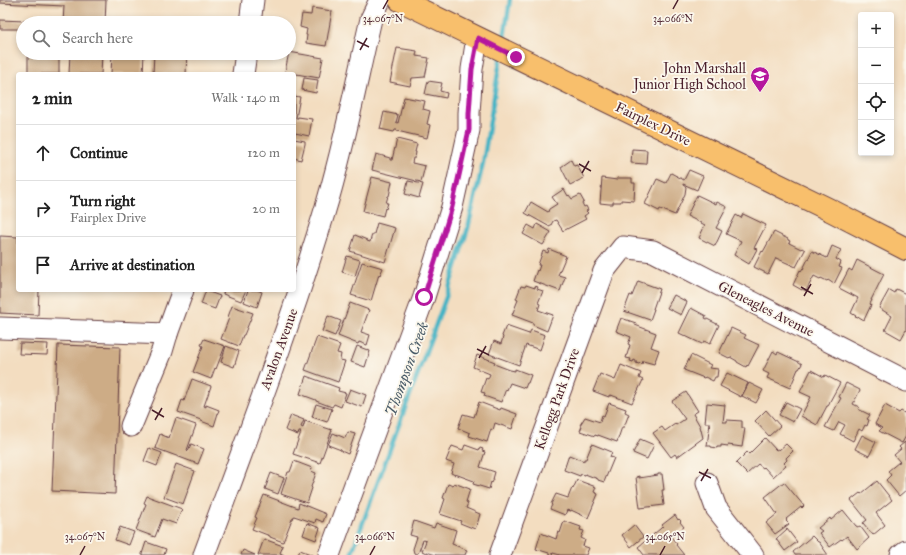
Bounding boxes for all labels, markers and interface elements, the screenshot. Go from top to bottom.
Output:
map controls [858,12,894,156]
button: + [858,12,894,48]
text: 34.067°N [363,13,404,25]
text: 34.066°N [653,13,694,25]
search box [16,16,296,60]
icon: search [30,27,52,49]
text: Search here [62,29,133,47]
route end [507,48,525,66]
button: − [858,48,894,84]
place label: John Marshall Junior High School [631,60,746,94]
school or university icon: John Marshall Junior High School [749,65,771,93]
button: locate [858,84,894,120]
text: 2 min [32,88,72,109]
text: Walk · 140 m [211,90,280,106]
street label: Fairplex Drive [612,98,694,150]
button: layers [858,120,894,156]
icon: ahead [32,142,54,164]
text: Continue [70,144,128,162]
text: 120 m [247,145,280,161]
text: Turn right [70,192,135,210]
icon: right [32,198,54,220]
text: 20 m [252,201,280,217]
text: Fairplex Drive [70,210,146,226]
icon: arrive [32,254,54,276]
text: Arrive at destination [70,256,195,274]
street label: Gleneagles Avenue [715,278,817,341]
route start [415,288,433,306]
street label: Avalon Avenue [256,306,302,393]
water label: Thompson Creek [382,319,433,419]
street label: Kellogg Park Drive [531,346,583,452]
text: 34.067°N [65,531,106,543]
text: 34.066°N [355,531,396,543]
text: 34.065°N [645,531,685,543]

